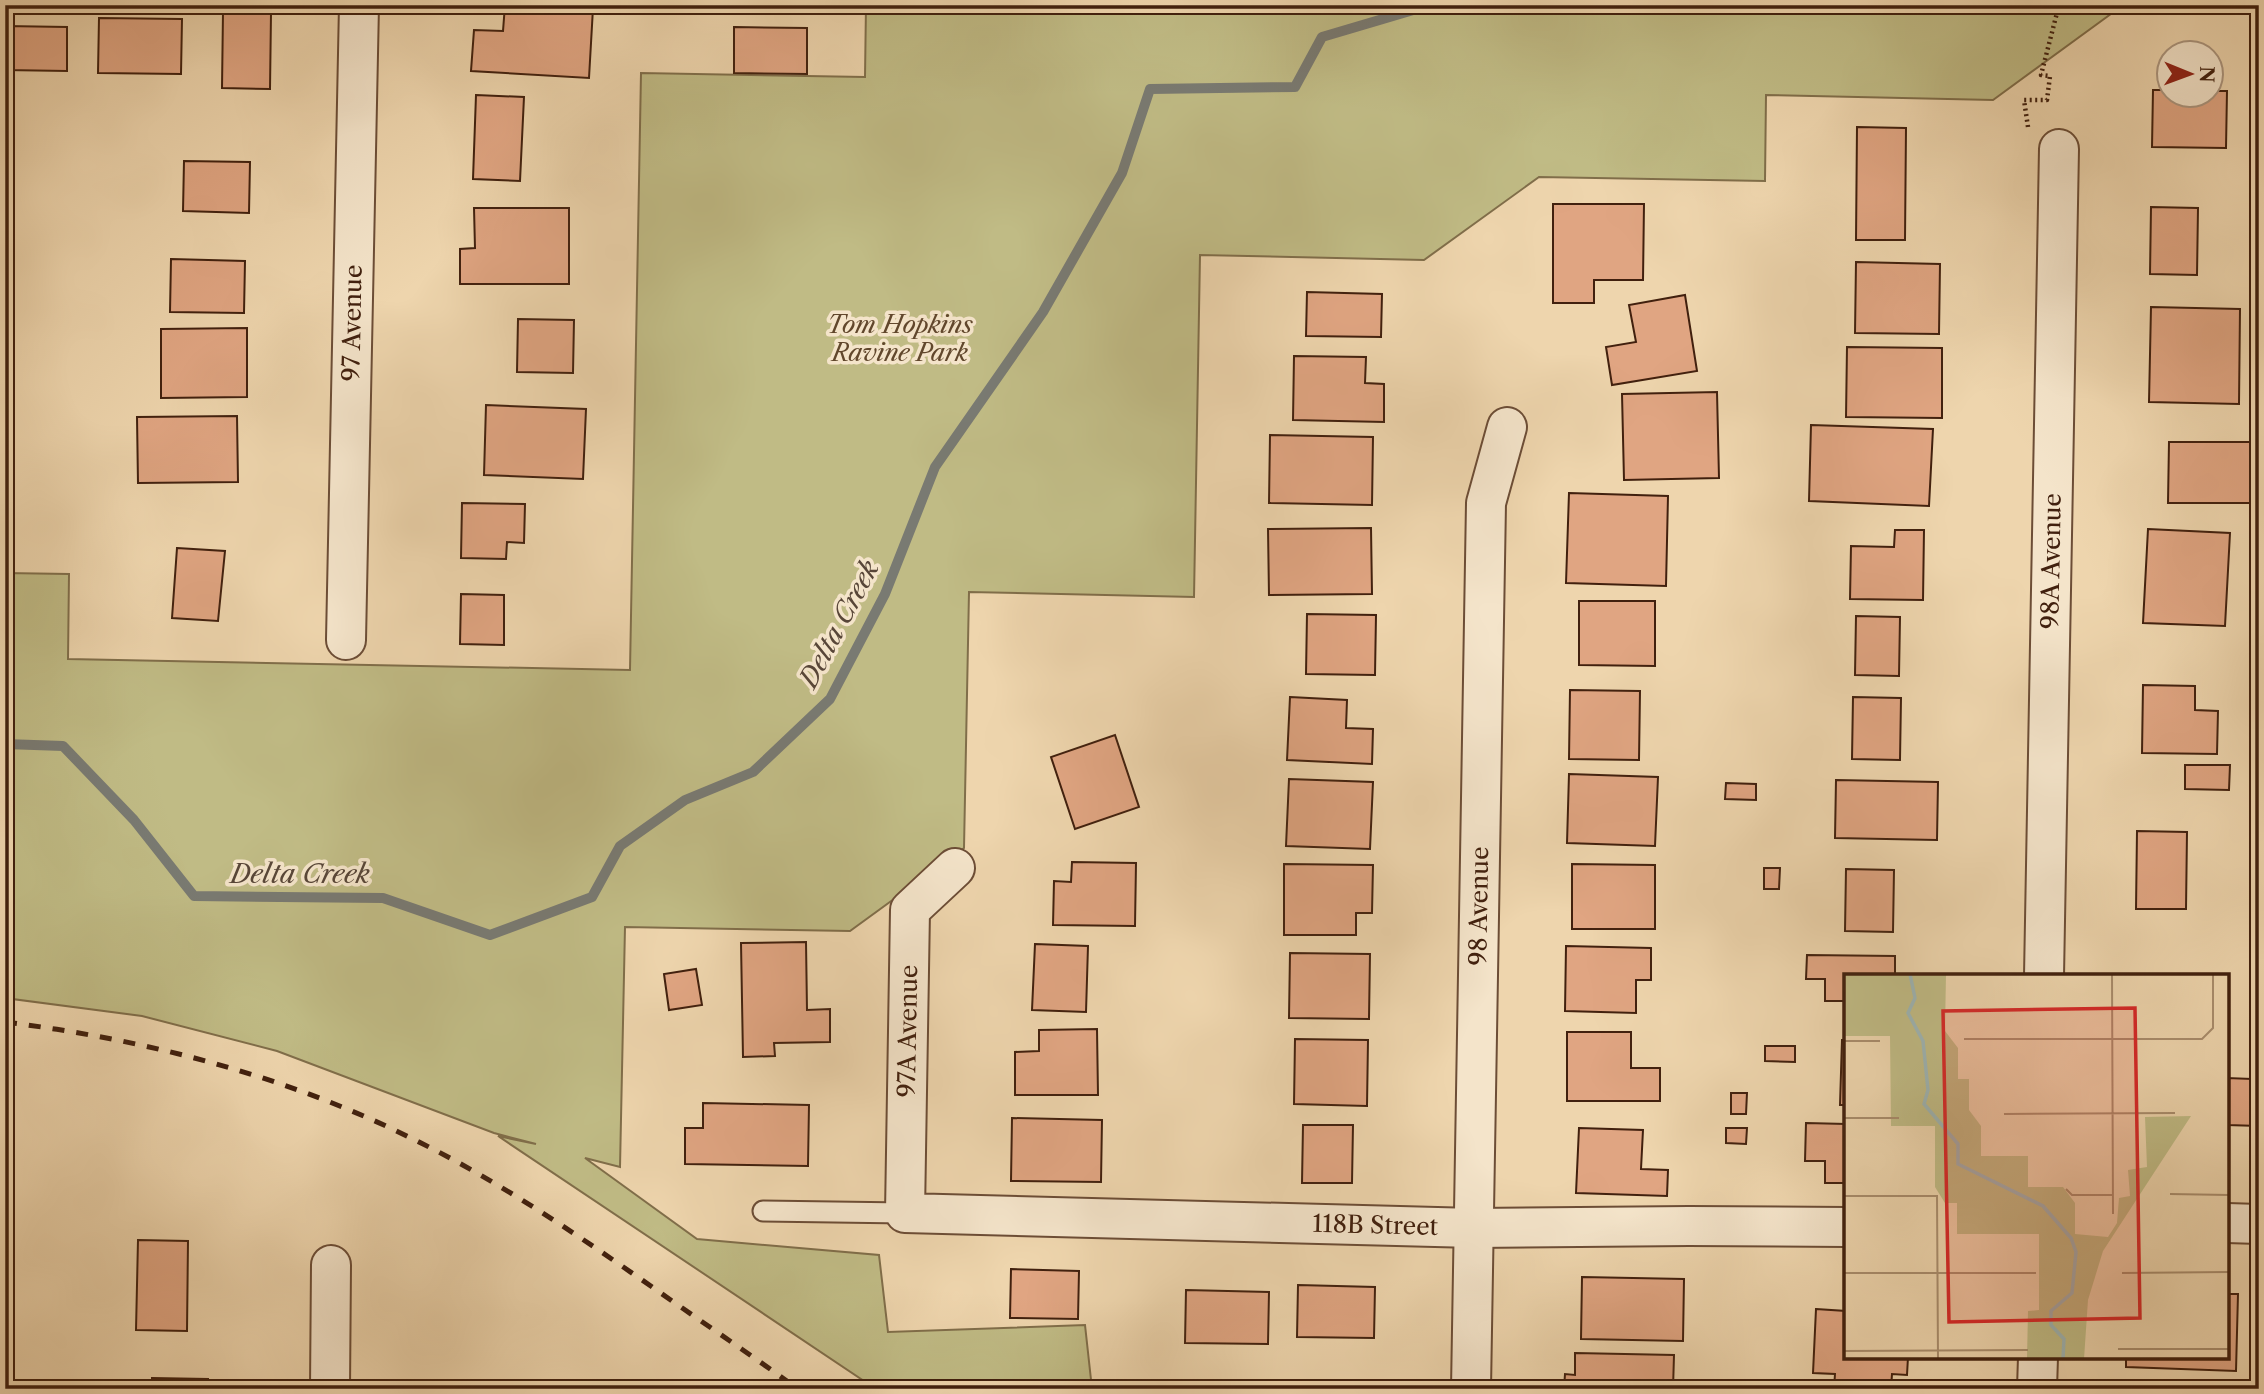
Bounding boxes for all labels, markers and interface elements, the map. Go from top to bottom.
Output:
north arrow [2156,38,2226,108]
text: N [2195,66,2218,83]
street label: 97 Avenue [336,264,368,382]
park label: Tom Hopkins Ravine Park [827,310,973,367]
street label: 98A Avenue [2035,493,2067,629]
water label: Delta Creek [791,554,886,695]
street label: 98 Avenue [1463,846,1494,966]
water label: Delta Creek [228,858,370,890]
street label: 97A Avenue [892,964,923,1098]
inset map [1844,974,2229,1359]
street label: 118B Street [1312,1209,1439,1241]

